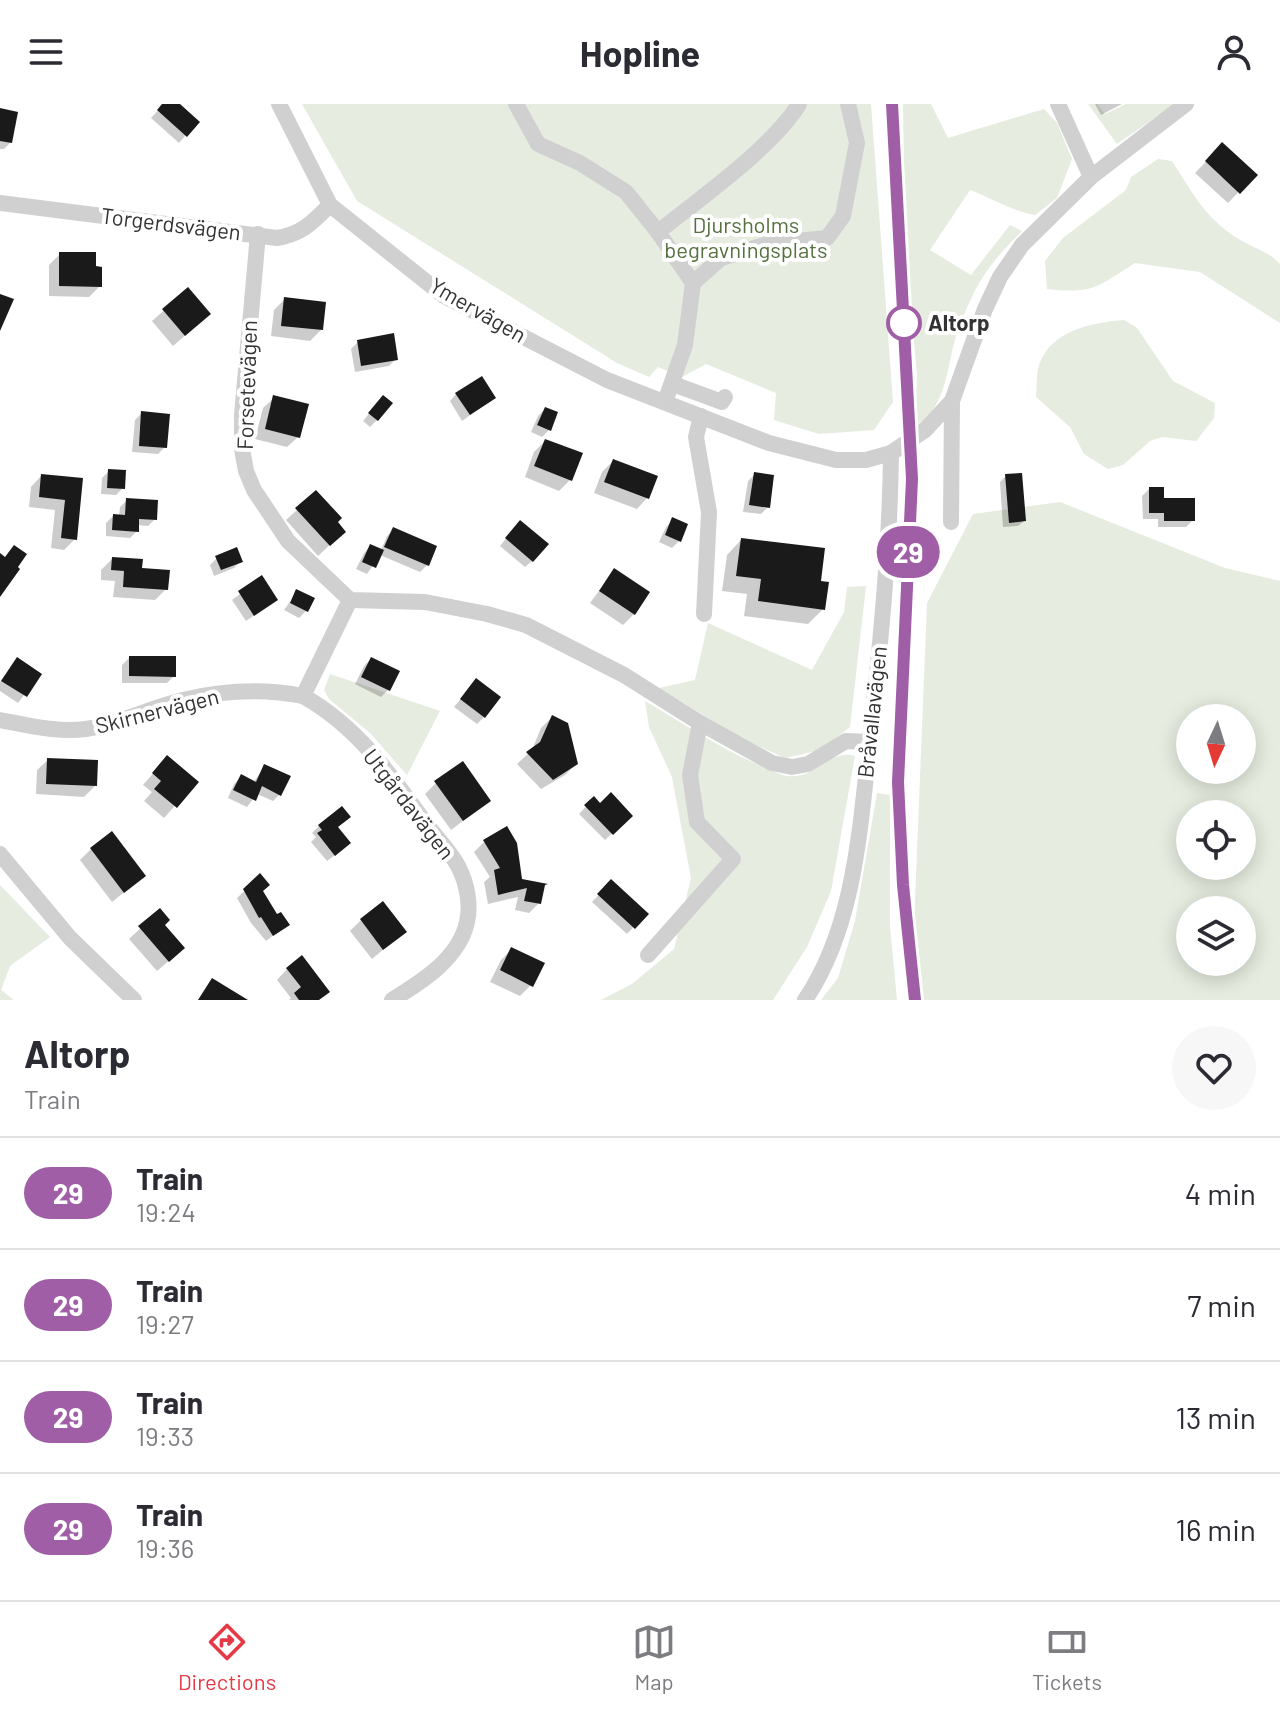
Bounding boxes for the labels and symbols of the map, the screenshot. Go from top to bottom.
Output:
street label: Torgerdsvägen [100,202,243,244]
park label: Djursholms begravningsplats [664,211,828,262]
street label: Ymervägen [426,271,531,347]
marker: Altorp [887,306,921,340]
place label: Altorp [928,309,990,335]
street label: Forsetevägen [231,320,261,450]
line badge: 29 [872,526,944,578]
street label: Bråvallavägen [851,645,891,779]
street label: Skirnervägen [92,682,221,738]
north arrow [1176,704,1256,784]
street label: Utgårdavägen [359,743,461,864]

